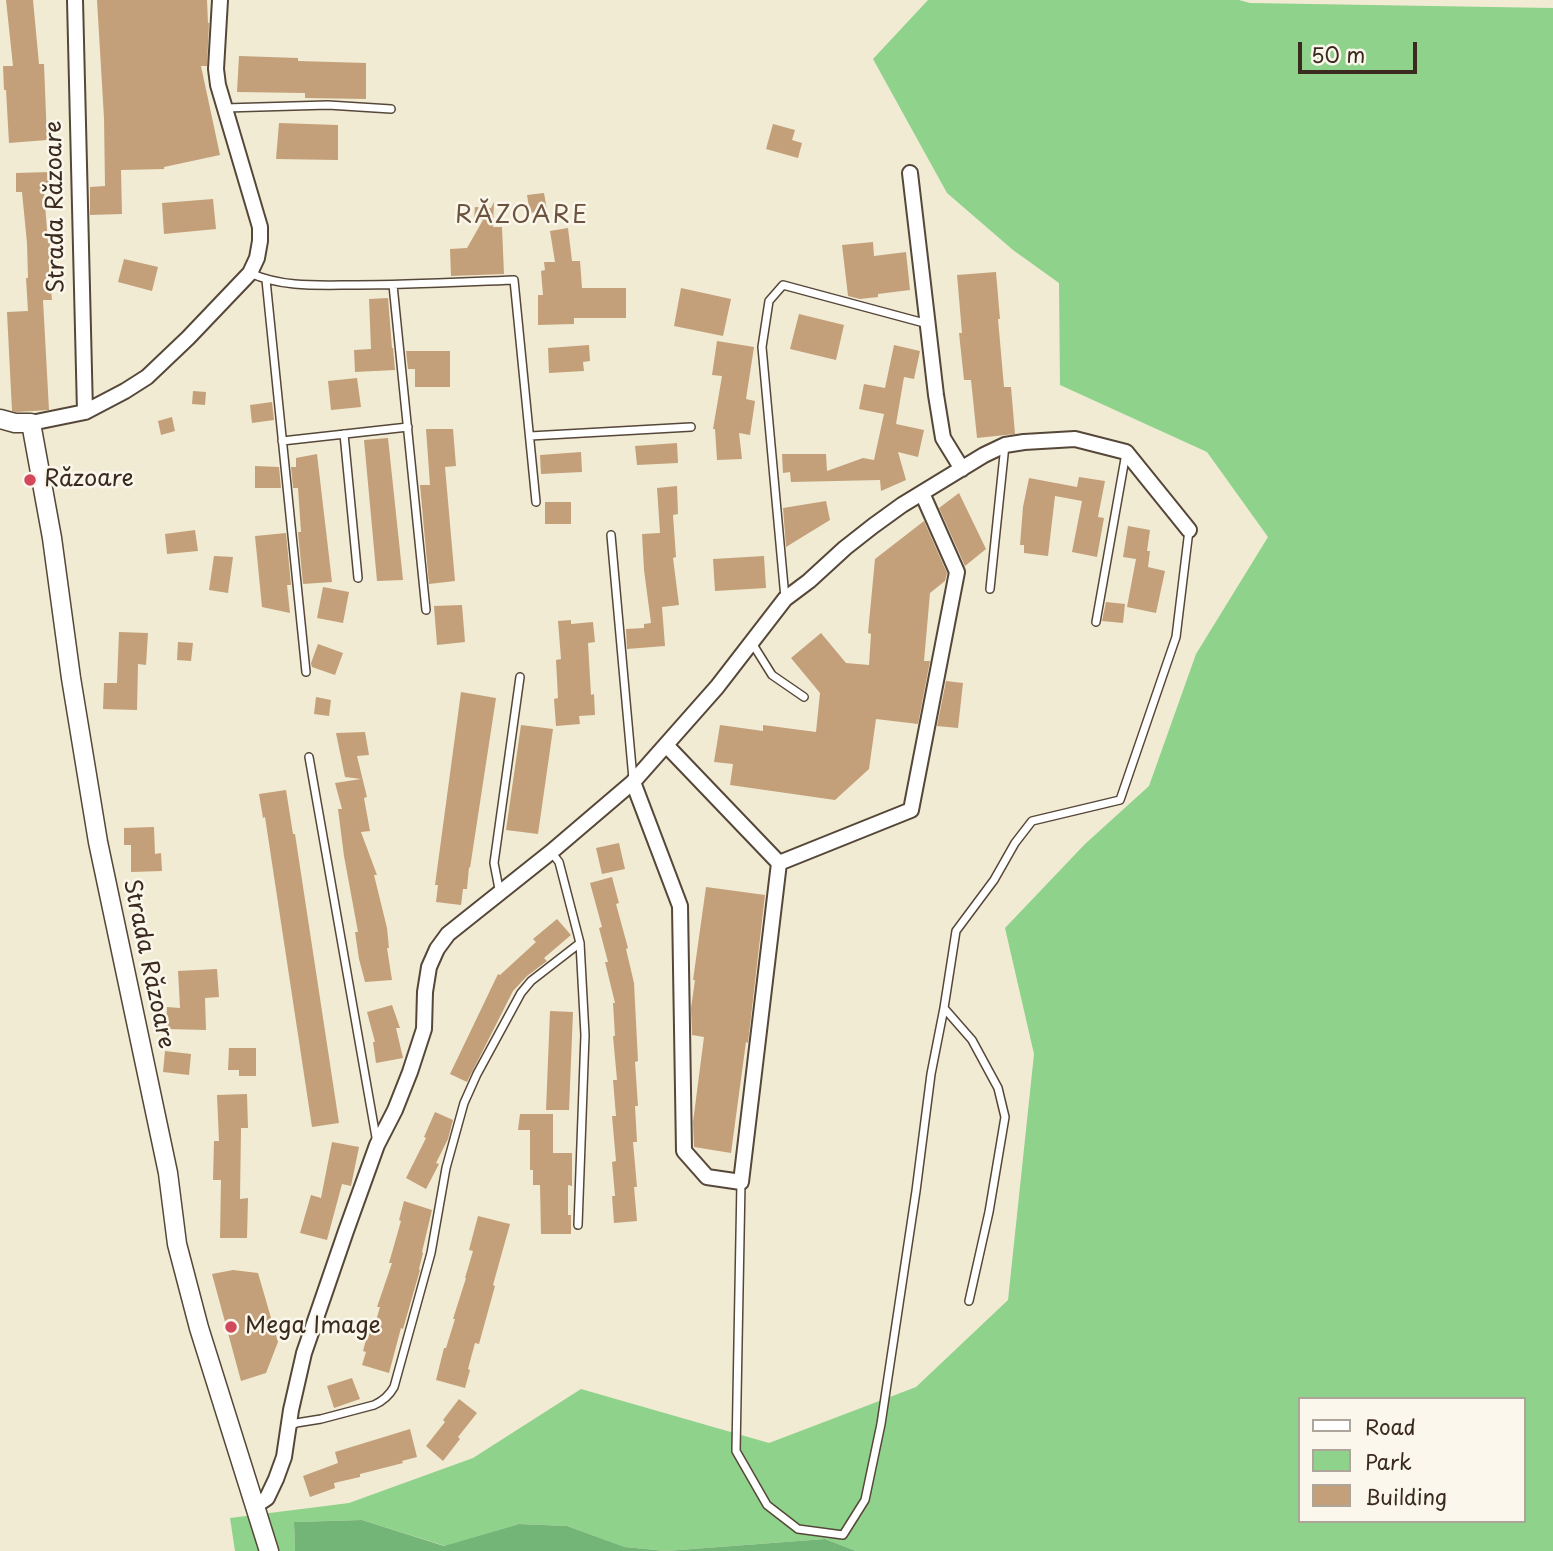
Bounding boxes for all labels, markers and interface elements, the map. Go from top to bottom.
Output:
scale bar [1301,28,1420,72]
text: 50 m [1311,38,1365,70]
street label: Strada Răzoare [41,120,71,294]
district label: RĂZOARE [456,202,588,230]
place label: Răzoare [44,466,134,494]
marker: Răzoare [22,472,38,488]
street label: Strada Răzoare [117,877,179,1051]
place label: Mega Image [245,1313,381,1341]
marker: Mega Image [223,1319,239,1335]
legend [1298,1397,1525,1523]
text: Road [1365,1410,1416,1442]
text: Park [1365,1445,1412,1477]
text: Building [1365,1480,1447,1512]

